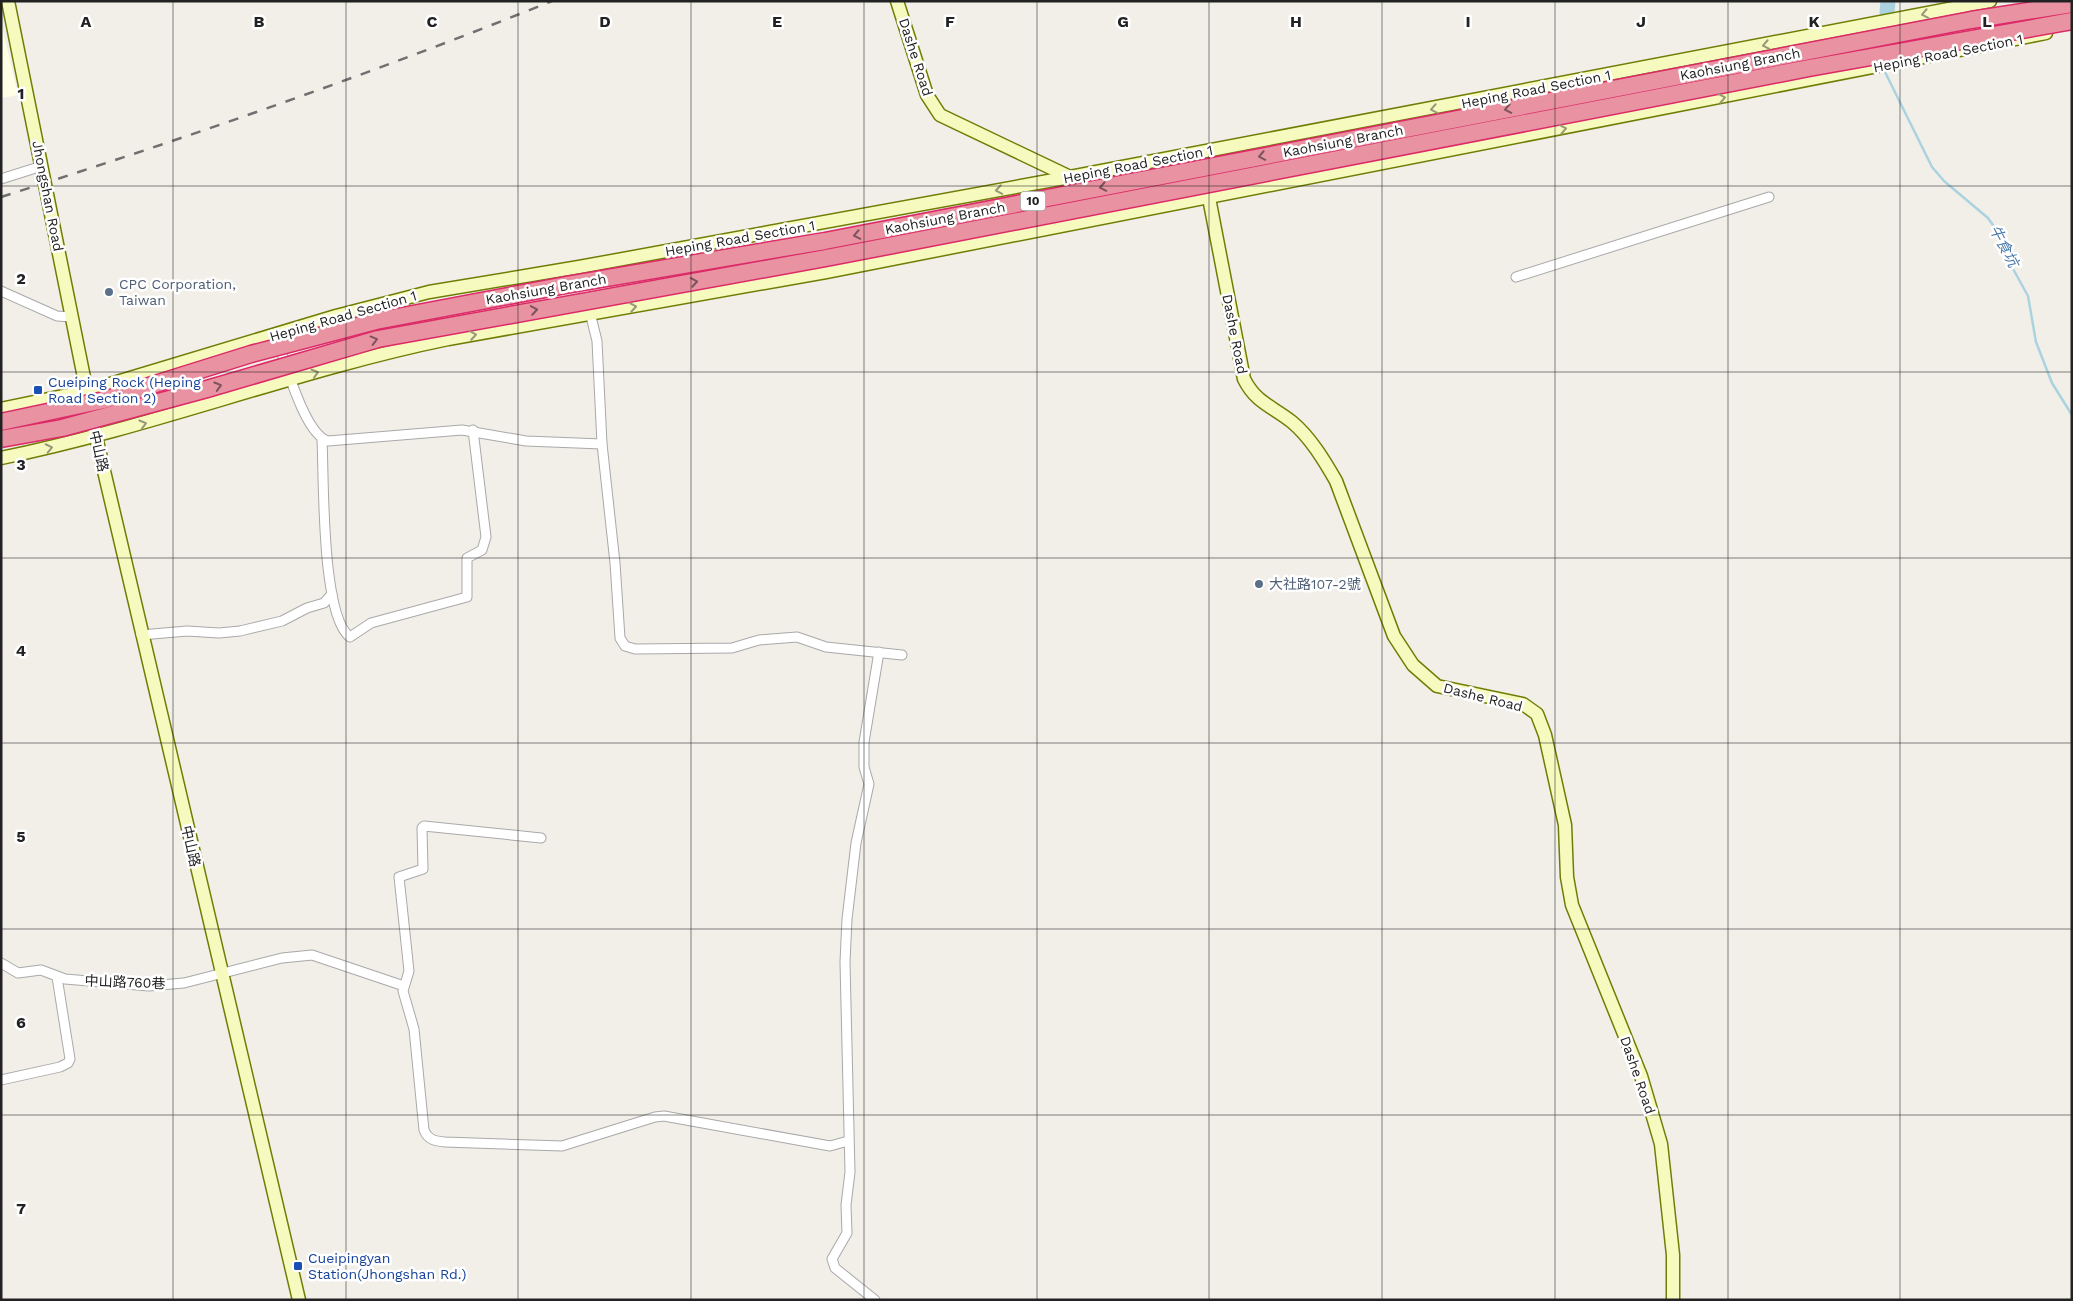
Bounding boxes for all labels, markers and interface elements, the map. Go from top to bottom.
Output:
one-way arrow [1921,8,1930,19]
text: A [81,12,92,31]
text: B [254,12,265,31]
text: C [427,12,438,31]
text: D [599,12,611,31]
text: E [772,12,782,31]
text: F [945,12,955,31]
text: G [1117,12,1129,31]
text: H [1290,12,1302,31]
text: I [1465,12,1471,31]
text: J [1636,12,1646,31]
text: K [1808,12,1820,31]
text: L [1982,12,1992,31]
street label: Dashe Road [896,16,936,98]
street label: Heping Road Section 1 [1872,31,2024,75]
one-way arrow [1761,40,1770,50]
street label: Kaohsiung Branch [1678,44,1802,84]
street label: Heping Road Section 1 [1460,67,1612,111]
text: 1 [18,84,24,103]
one-way arrow [1718,93,1727,104]
one-way arrow [1430,103,1439,113]
one-way arrow [1503,103,1512,114]
street label: Kaohsiung Branch [1281,121,1405,161]
one-way arrow [1558,124,1567,134]
street label: Jhongshan Road [29,139,67,253]
street label: Heping Road Section 1 [1062,142,1214,186]
one-way arrow [1258,151,1267,161]
one-way arrow [1098,182,1107,192]
one-way arrow [995,184,1004,195]
road number: 10 [1020,192,1046,210]
street label: Kaohsiung Branch [883,198,1007,238]
street label: Heping Road Section 1 [664,217,816,259]
water label: 牛食坑 [1985,222,2023,272]
one-way arrow [853,229,862,239]
text: 2 [16,269,26,288]
street label: Kaohsiung Branch [484,270,608,308]
place label: CPC Corporation, Taiwan [119,276,236,308]
one-way arrow [690,277,698,287]
marker: CPC Corporation, Taiwan [103,286,115,298]
street label: Heping Road Section 1 [268,287,418,345]
street label: Dashe Road [1219,293,1251,375]
one-way arrow [629,302,638,312]
one-way arrow [530,305,538,316]
one-way arrow [470,330,478,341]
one-way arrow [370,335,379,346]
one-way arrow [311,368,319,378]
place label: Cueiping Rock (Heping Road Section 2) [48,374,201,406]
one-way arrow [214,381,222,391]
marker: Cueiping Rock (Heping Road Section 2) [32,384,44,396]
one-way arrow [138,419,146,429]
street label: 中山路 [86,429,112,473]
one-way arrow [44,443,53,454]
text: 3 [16,455,26,474]
place label: 大社路107-2號 [1269,576,1361,592]
marker: 大社路107-2號 [1253,578,1265,590]
text: 4 [16,641,26,660]
street label: Dashe Road [1442,679,1524,715]
street label: 中山路 [178,824,204,868]
text: 5 [16,827,26,846]
street label: 中山路760巷 [84,973,166,991]
text: 6 [16,1013,26,1032]
street label: Dashe Road [1617,1034,1659,1116]
text: 7 [16,1199,26,1218]
place label: Cueipingyan Station(Jhongshan Rd.) [308,1250,467,1282]
marker: Cueipingyan Station(Jhongshan Rd.) [292,1260,304,1272]

